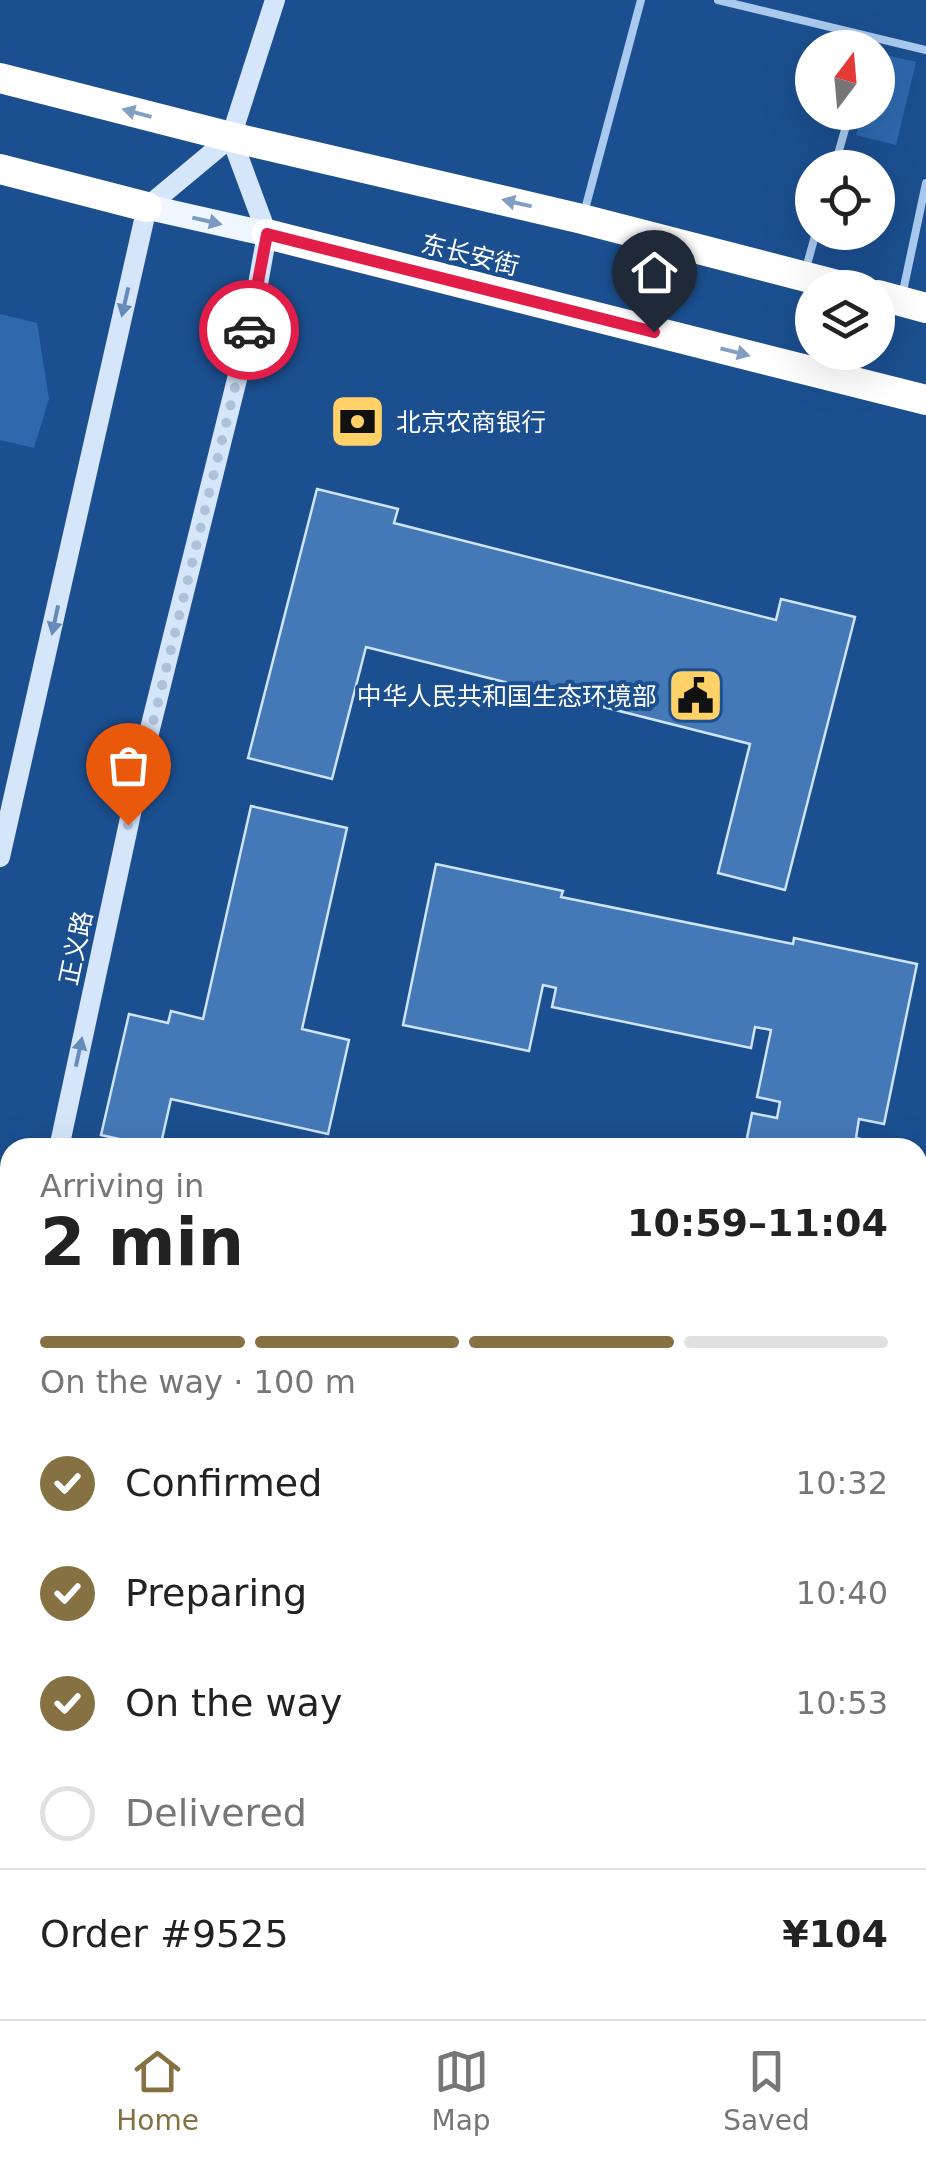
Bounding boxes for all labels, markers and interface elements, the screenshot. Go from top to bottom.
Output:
north arrow [795,30,895,130]
map controls [795,30,895,370]
one-way arrow [121,104,152,120]
button: locate [795,150,895,250]
one-way arrow [501,195,532,210]
one-way arrow [192,214,223,229]
street label: 东长安街 [418,229,522,281]
pin [612,230,697,333]
icon: home [627,245,682,300]
button: layers [795,270,895,370]
courier [199,280,299,380]
one-way arrow [116,287,132,318]
icon: car [222,303,277,358]
one-way arrow [720,345,751,360]
bank icon: 北京农商银行 [327,392,387,452]
place label: 北京农商银行 [396,408,546,437]
one-way arrow [47,605,62,636]
public building icon: 中华人民共和国生态环境部 [666,666,726,726]
place label: 中华人民共和国生态环境部 [357,682,657,711]
pin [86,723,171,826]
icon: bag [101,738,156,793]
street label: 正义路 [54,908,98,988]
one-way arrow [72,1036,88,1067]
text: Arriving in [40,1167,204,1205]
text: 10:59–11:04 [627,1201,888,1245]
text: 2 min [40,1205,244,1280]
text: On the way · 100 m [40,1363,356,1401]
icon: check [40,1456,95,1511]
text: Confirmed [125,1461,322,1505]
text: 10:32 [796,1464,888,1502]
icon: check [40,1566,95,1621]
text: Preparing [125,1571,307,1615]
text: 10:40 [796,1574,888,1612]
icon: check [40,1676,95,1731]
text: On the way [125,1681,342,1725]
text: 10:53 [796,1684,888,1722]
text: Delivered [125,1791,307,1835]
text: Order #9525 [40,1912,289,1956]
text: ¥104 [782,1912,888,1956]
tab: Home [116,2044,199,2137]
tab: Map [432,2044,491,2137]
tab: Saved [723,2044,810,2137]

